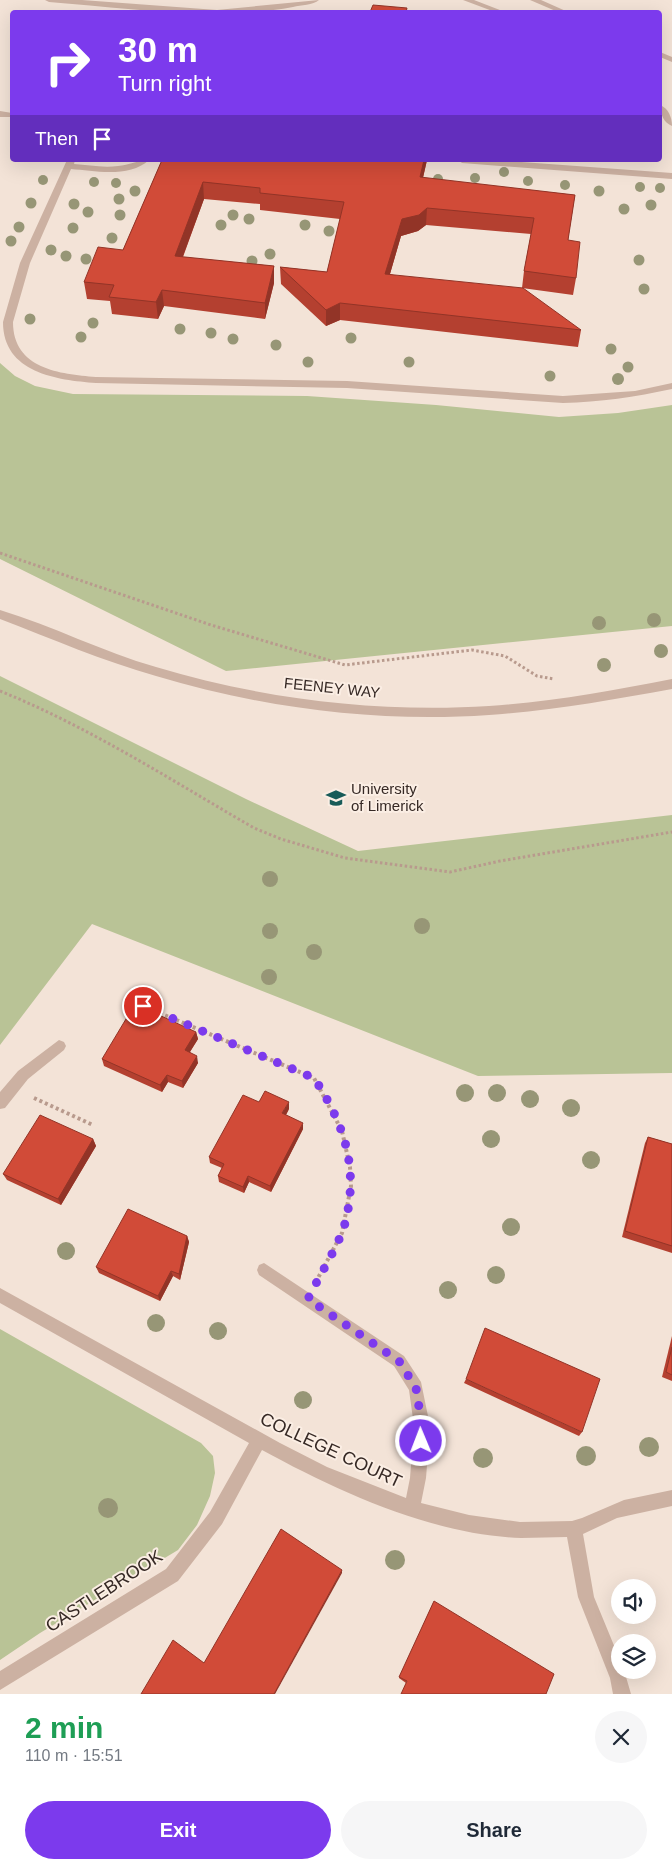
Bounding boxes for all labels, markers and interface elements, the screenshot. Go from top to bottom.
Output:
icon: right [35,30,100,95]
text: 30 m [118,30,198,69]
text: Turn right [118,71,211,96]
icon: arrive [88,125,116,153]
text: Then [35,128,78,149]
street label: FEENEY WAY [283,674,381,701]
place label: University of Limerick [351,780,424,814]
school or university icon: University of Limerick [325,787,347,809]
pin [122,985,164,1027]
icon: arrive [129,992,157,1020]
street label: COLLEGE COURT [257,1408,405,1492]
position arrow [394,1414,446,1466]
street label: CASTLEBROOK [42,1546,166,1636]
map controls [611,1579,656,1679]
button: sound [611,1579,656,1624]
button: layers [611,1634,656,1679]
text: 2 min [25,1711,103,1744]
button: close [595,1711,647,1763]
text: 110 m · 15:51 [25,1747,123,1764]
button: Exit [25,1801,331,1859]
button: Share [341,1801,647,1859]

